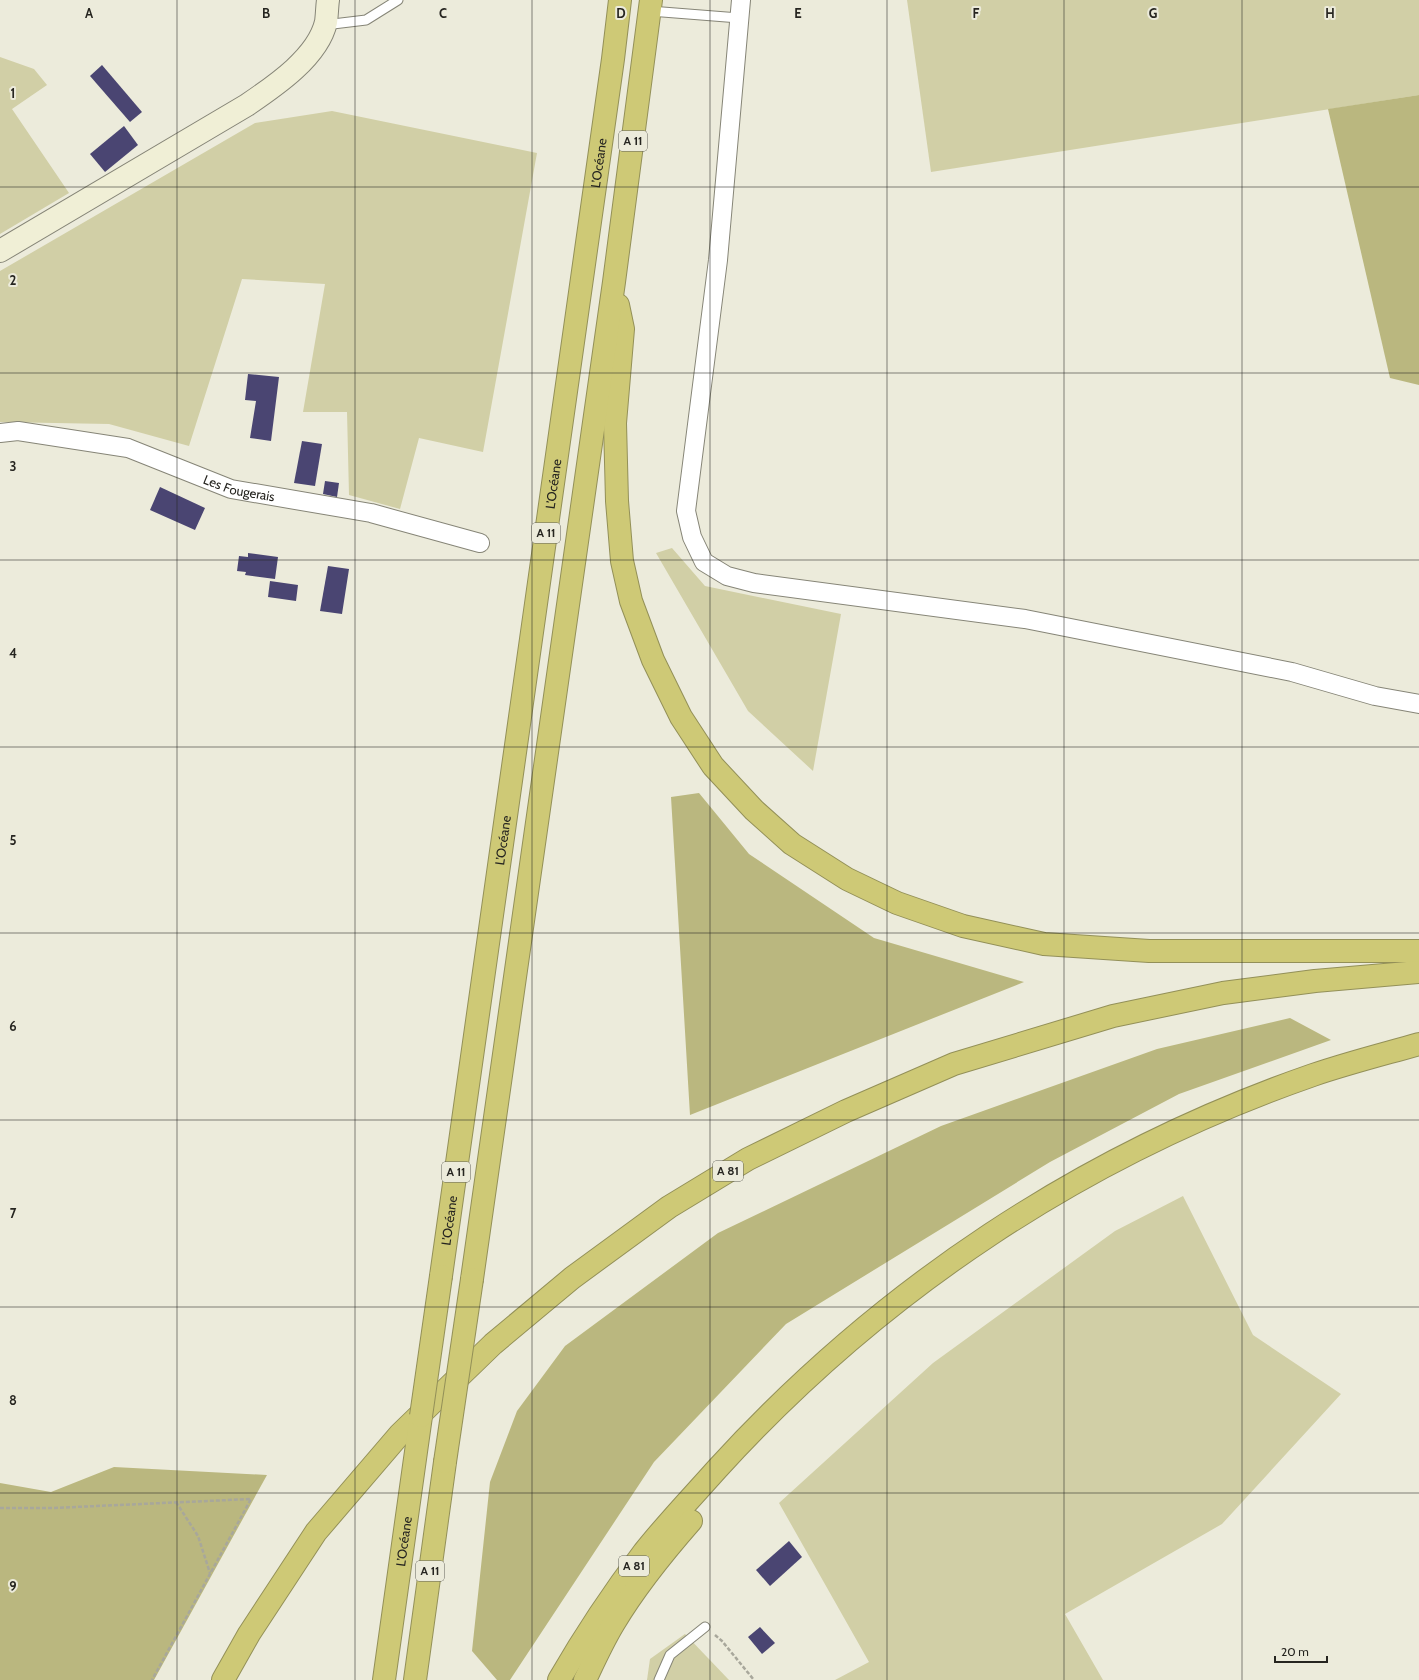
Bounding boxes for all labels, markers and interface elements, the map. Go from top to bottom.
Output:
text: A [85,5,94,21]
text: B [262,5,270,21]
text: C [439,5,447,21]
text: D [616,5,626,21]
text: E [794,5,802,21]
text: F [973,5,980,21]
text: G [1149,5,1158,21]
text: H [1325,5,1335,21]
text: 1 [11,85,15,101]
road number: A 11 [619,131,647,151]
street label: L’Océane [587,137,610,189]
text: 2 [10,272,17,288]
text: 3 [9,458,17,474]
street label: L’Océane [542,458,564,510]
street label: Les Fougerais [201,471,277,504]
road number: A 11 [532,523,560,543]
text: 4 [9,645,17,661]
street label: L’Océane [491,814,514,866]
text: 5 [10,832,17,848]
text: 6 [9,1018,17,1034]
road number: A 81 [713,1161,743,1181]
road number: A 11 [442,1162,470,1182]
street label: L’Océane [437,1194,460,1246]
text: 7 [10,1205,17,1221]
text: 8 [9,1392,17,1408]
street label: L’Océane [392,1515,415,1567]
road number: A 81 [619,1556,649,1576]
road number: A 11 [416,1561,444,1581]
text: 9 [9,1578,17,1594]
scale bar [1275,1638,1327,1664]
text: 20 m [1281,1644,1309,1659]

